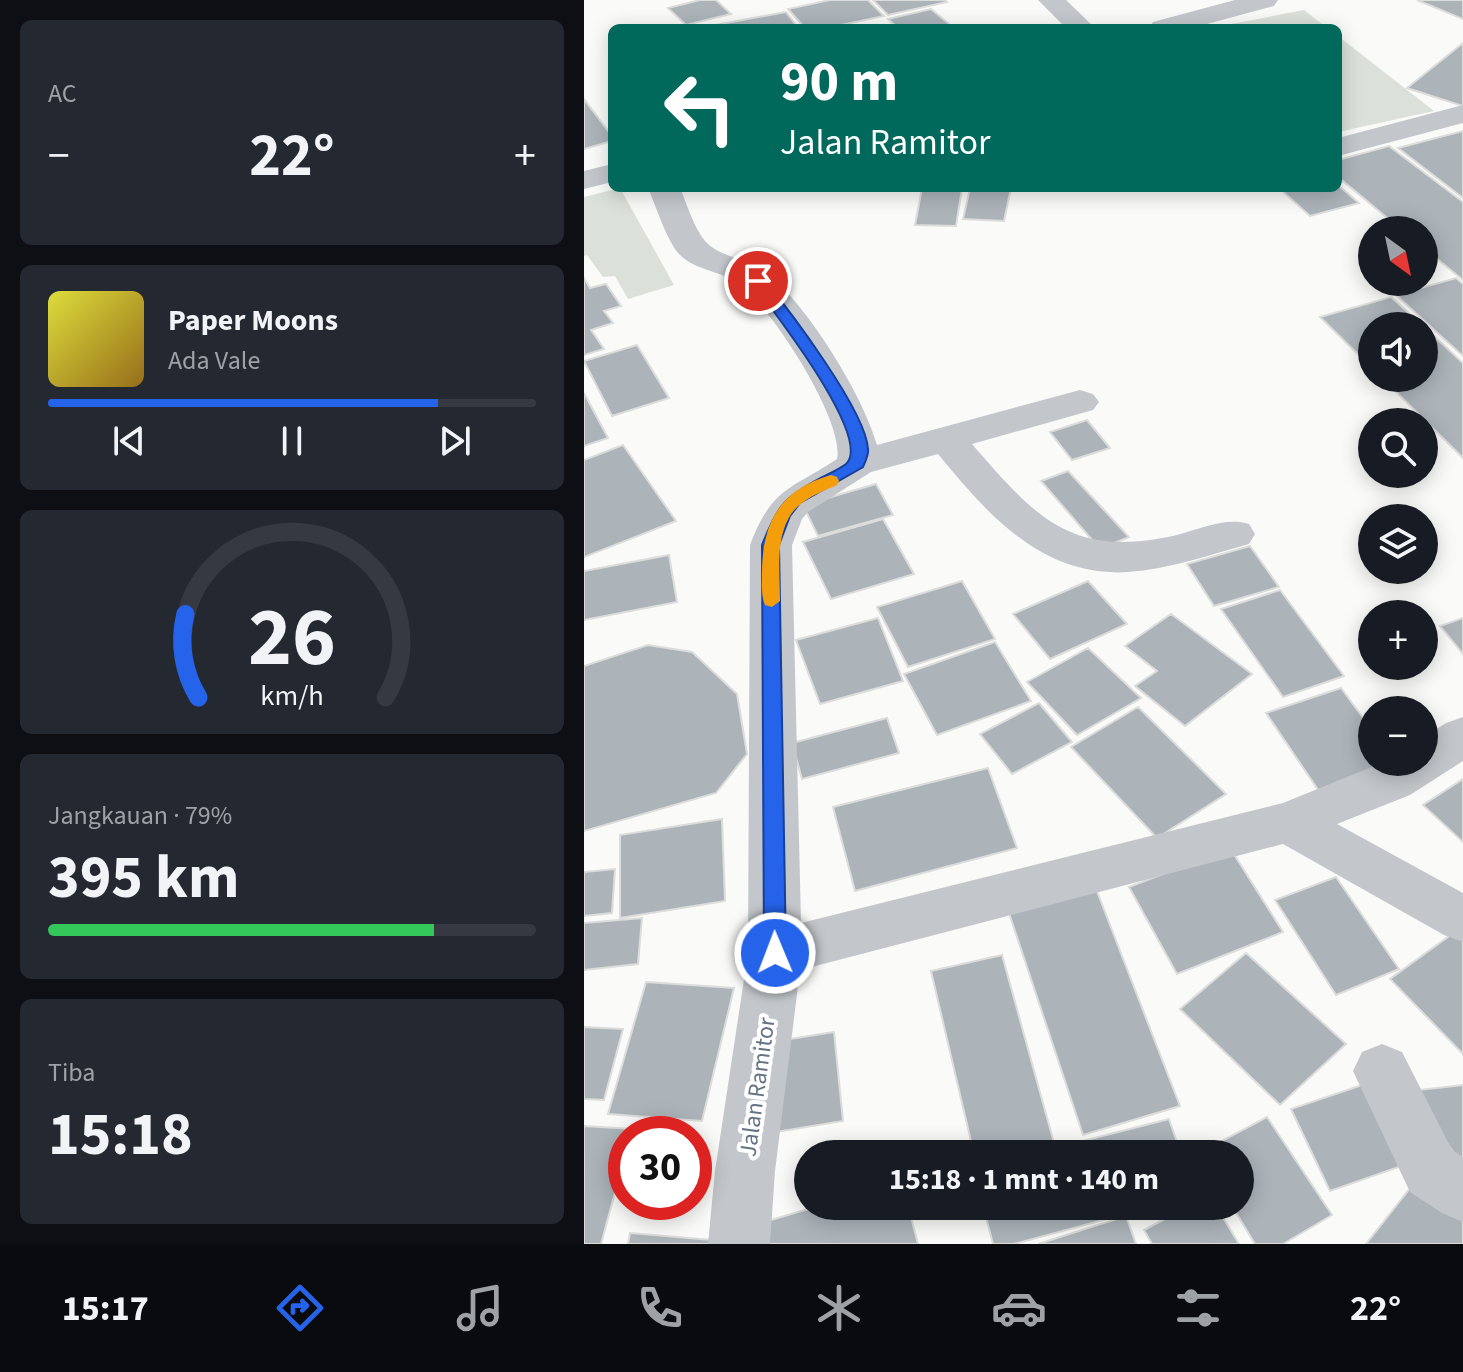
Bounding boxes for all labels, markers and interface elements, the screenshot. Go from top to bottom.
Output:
text: 90 m [780,43,898,122]
icon: left [648,56,752,160]
text: AC [48,75,77,112]
text: 22° [249,114,335,199]
text: Jalan Ramitor [780,117,990,168]
text: − [48,125,70,188]
text: + [514,125,536,188]
north arrow [1358,216,1438,296]
map controls [1358,216,1438,776]
pin [724,247,792,315]
icon: arrive [736,259,780,303]
text: Paper Moons [168,299,338,342]
button: sound [1358,312,1438,392]
text: Ada Vale [168,342,260,379]
button: search [1358,408,1438,488]
icon: previous [107,419,151,463]
icon: pause [270,419,314,463]
icon: next [433,419,477,463]
button: layers [1358,504,1438,584]
text: 26 [248,579,336,697]
button: + [1358,600,1438,680]
text: km/h [260,676,324,716]
button: − [1358,696,1438,776]
text: Jangkauan · 79% [48,797,232,834]
text: 395 km [48,836,239,921]
position arrow [733,911,817,995]
street label: Jalan Ramitor [730,1014,785,1159]
text: Tiba [48,1054,95,1091]
text: 15:18 [48,1093,193,1178]
speed limit sign: 30 [608,1116,712,1220]
text: 15:18 · 1 mnt · 140 m [889,1158,1159,1201]
icon: directions [272,1280,328,1336]
icon: music [452,1280,508,1336]
icon: phone [632,1280,688,1336]
icon: climate [811,1280,867,1336]
icon: car [991,1280,1047,1336]
icon: filters [1170,1280,1226,1336]
text: 15:17 [62,1283,149,1334]
text: 22° [1350,1283,1401,1334]

